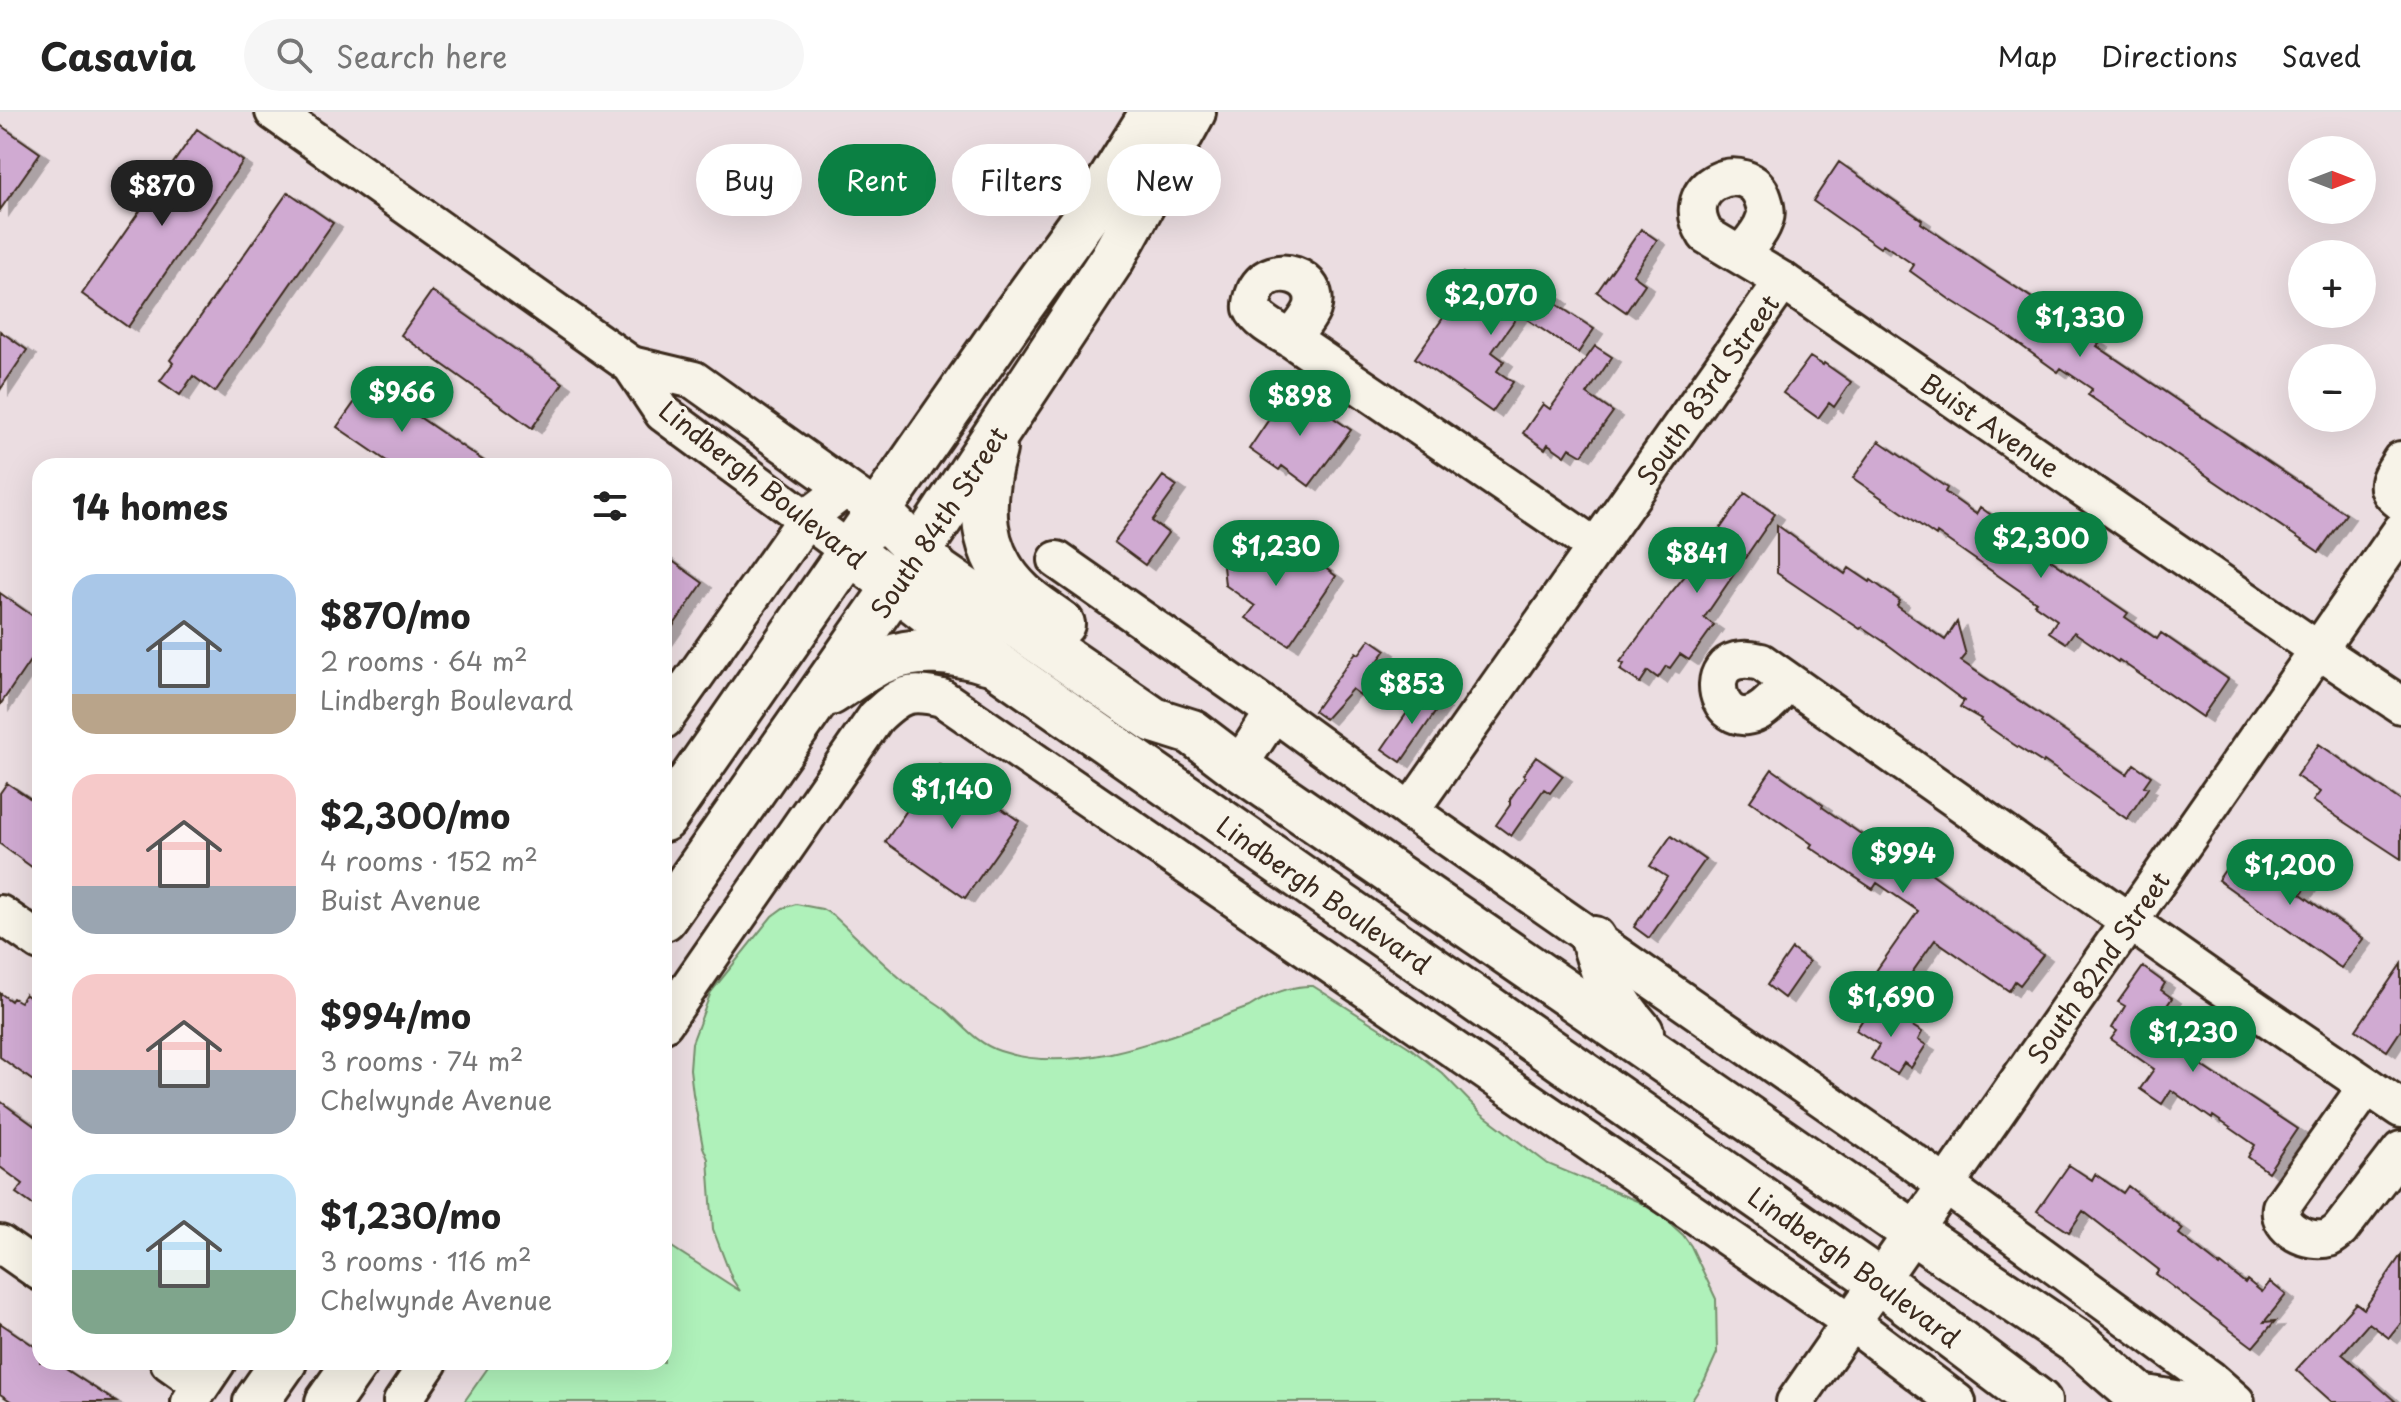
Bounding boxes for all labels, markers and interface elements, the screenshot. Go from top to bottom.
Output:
search box [244,19,804,91]
text: Casavia [40,27,196,84]
icon: search [272,33,316,77]
text: Search here [336,33,507,78]
text: Map [1998,34,2057,77]
text: Directions [2101,34,2238,77]
text: Saved [2282,34,2361,77]
north arrow [2288,136,2376,224]
map controls [2288,136,2376,432]
chip: Buy [696,144,802,216]
chip: Rent [818,144,936,216]
chip: Filters [952,144,1091,216]
chip: New [1107,144,1221,216]
pin: $870 [115,160,209,228]
text: $870 [129,166,195,205]
button: + [2288,240,2376,328]
pin: $2,070 [1426,269,1556,337]
text: $2,070 [1444,275,1538,314]
street label: South 83rd Street [1626,286,1788,492]
pin: $1,330 [2015,291,2145,359]
text: $1,330 [2035,297,2125,336]
button: − [2288,344,2376,432]
street label: Buist Avenue [1914,363,2068,486]
pin: $966 [355,366,449,434]
pin: $898 [1253,370,1347,438]
text: $966 [369,372,435,411]
text: $898 [1268,376,1332,415]
street label: Lindbergh Boulevard [651,391,875,577]
street label: South 84th Street [860,418,1016,626]
text: 14 homes [72,480,228,532]
icon: filters [588,484,632,528]
pin: $2,300 [1976,512,2106,580]
text: $2,300 [1993,518,2089,557]
pin: $1,230 [1211,520,1341,588]
text: $1,230 [1231,526,1321,565]
pin: $841 [1650,527,1744,595]
text: $841 [1666,533,1728,572]
text: $870/mo [320,589,471,641]
icon: home [136,606,232,702]
text: 2 rooms · 64 m² [320,641,528,680]
pin: $853 [1365,658,1459,726]
text: $853 [1379,664,1445,703]
text: Lindbergh Boulevard [320,680,573,719]
pin: $1,140 [887,763,1017,831]
text: $1,140 [911,769,993,808]
text: $2,300/mo [320,789,510,841]
street label: Lindbergh Boulevard [1209,805,1440,982]
icon: home [136,806,232,902]
pin: $994 [1856,827,1950,895]
text: $994 [1870,833,1936,872]
pin: $1,200 [2225,839,2355,907]
text: 4 rooms · 152 m² [320,841,538,880]
text: $1,200 [2244,845,2336,884]
street label: South 82nd Street [2017,863,2178,1071]
text: Buist Avenue [320,880,481,919]
pin: $1,690 [1826,971,1956,1039]
text: $1,690 [1847,977,1935,1016]
text: $994/mo [320,989,471,1041]
icon: home [136,1006,232,1102]
pin: $1,230 [2128,1006,2258,1074]
text: $1,230 [2148,1012,2238,1051]
text: 3 rooms · 74 m² [320,1041,524,1080]
text: Chelwynde Avenue [320,1080,552,1119]
street label: Lindbergh Boulevard [1741,1176,1969,1356]
text: $1,230/mo [320,1189,501,1241]
icon: home [136,1206,232,1302]
text: 3 rooms · 116 m² [320,1241,532,1280]
text: Chelwynde Avenue [320,1280,552,1319]

